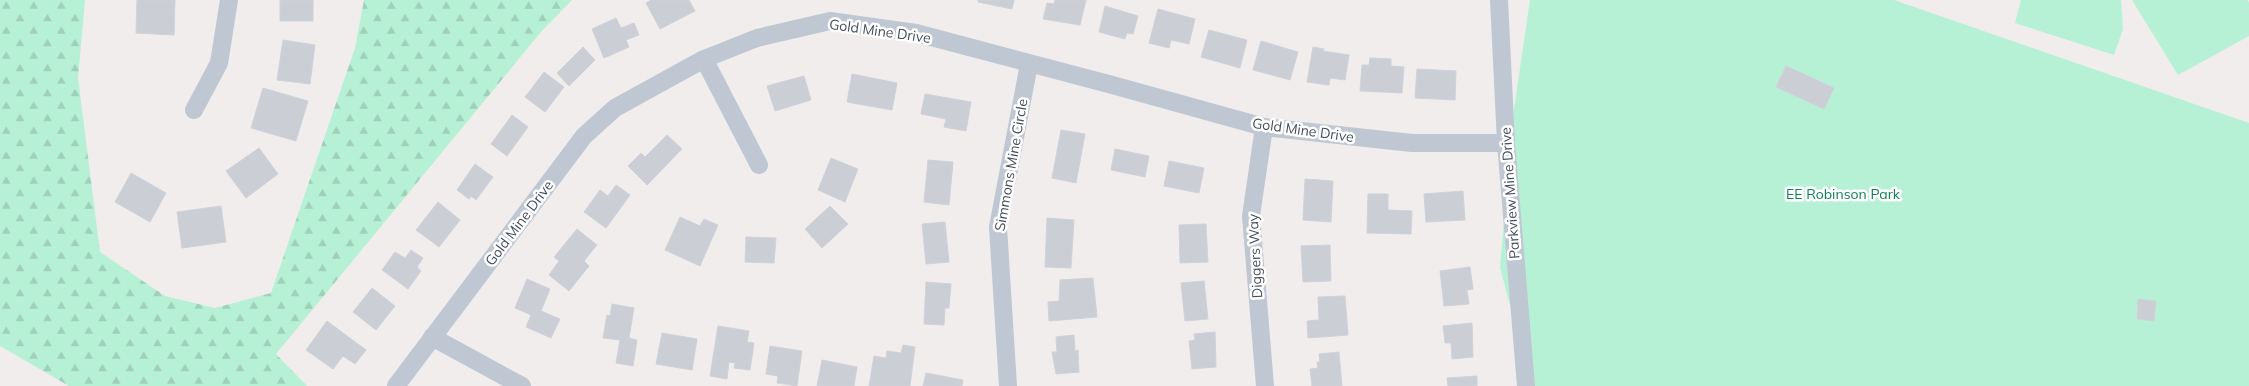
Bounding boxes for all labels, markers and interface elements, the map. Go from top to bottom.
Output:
street label: Gold Mine Drive [828,15,932,47]
street label: Simmons Mine Circle [990,97,1032,233]
street label: Gold Mine Drive [1251,114,1355,146]
street label: Parkview Mine Drive [1496,127,1524,259]
street label: Gold Mine Drive [481,177,557,269]
park label: EE Robinson Park [1786,185,1901,203]
street label: Diggers Way [1244,213,1266,299]

